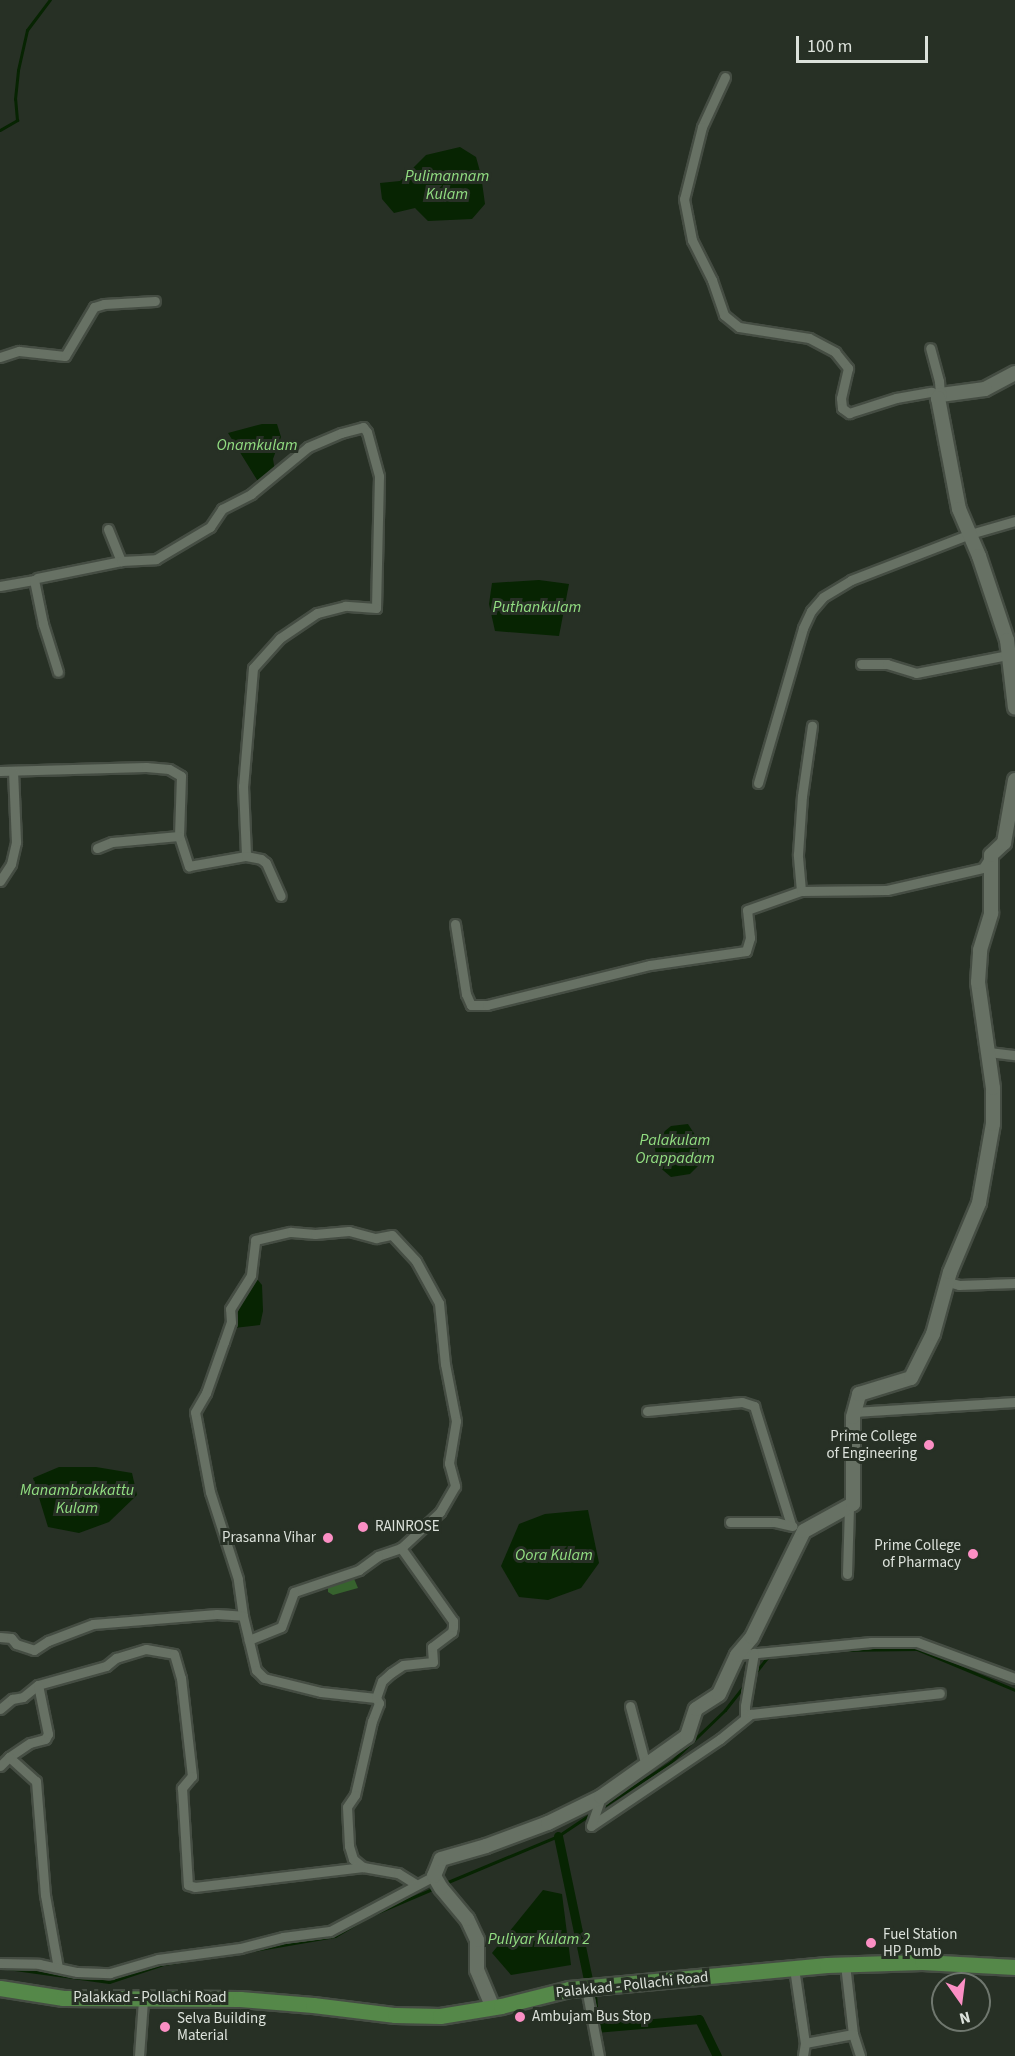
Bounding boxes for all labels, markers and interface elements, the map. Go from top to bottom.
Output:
scale bar [799,24,931,62]
text: 100 m [807,34,852,59]
water label: Pulimannam Kulam [405,166,489,204]
water label: Onamkulam [216,435,298,455]
water label: Puthankulam [493,597,581,617]
water label: Palakulam Orappadam [635,1130,715,1168]
place label: Prime College of Engineering [826,1427,917,1462]
marker: Prime College of Engineering [922,1438,936,1452]
water label: Manambrakkattu Kulam [20,1480,134,1518]
place label: RAINROSE [375,1518,440,1536]
marker: RAINROSE [356,1520,370,1534]
place label: Prasanna Vihar [222,1529,316,1547]
marker: Prasanna Vihar [321,1531,335,1545]
place label: Prime College of Pharmacy [874,1536,961,1571]
water label: Oora Kulam [515,1545,593,1565]
marker: Prime College of Pharmacy [966,1547,980,1561]
place label: Fuel Station HP Pumb [883,1925,957,1960]
water label: Puliyar Kulam 2 [488,1929,590,1949]
marker: Fuel Station HP Pumb [864,1936,878,1950]
street label: Palakkad - Pollachi Road [555,1968,709,2002]
north arrow [931,1972,991,2032]
street label: Palakkad - Pollachi Road [73,1989,227,2007]
text: N [957,2006,973,2029]
place label: Ambujam Bus Stop [532,2008,651,2026]
place label: Selva Building Material [177,2009,266,2044]
marker: Ambujam Bus Stop [513,2010,527,2024]
marker: Selva Building Material [158,2020,172,2034]

